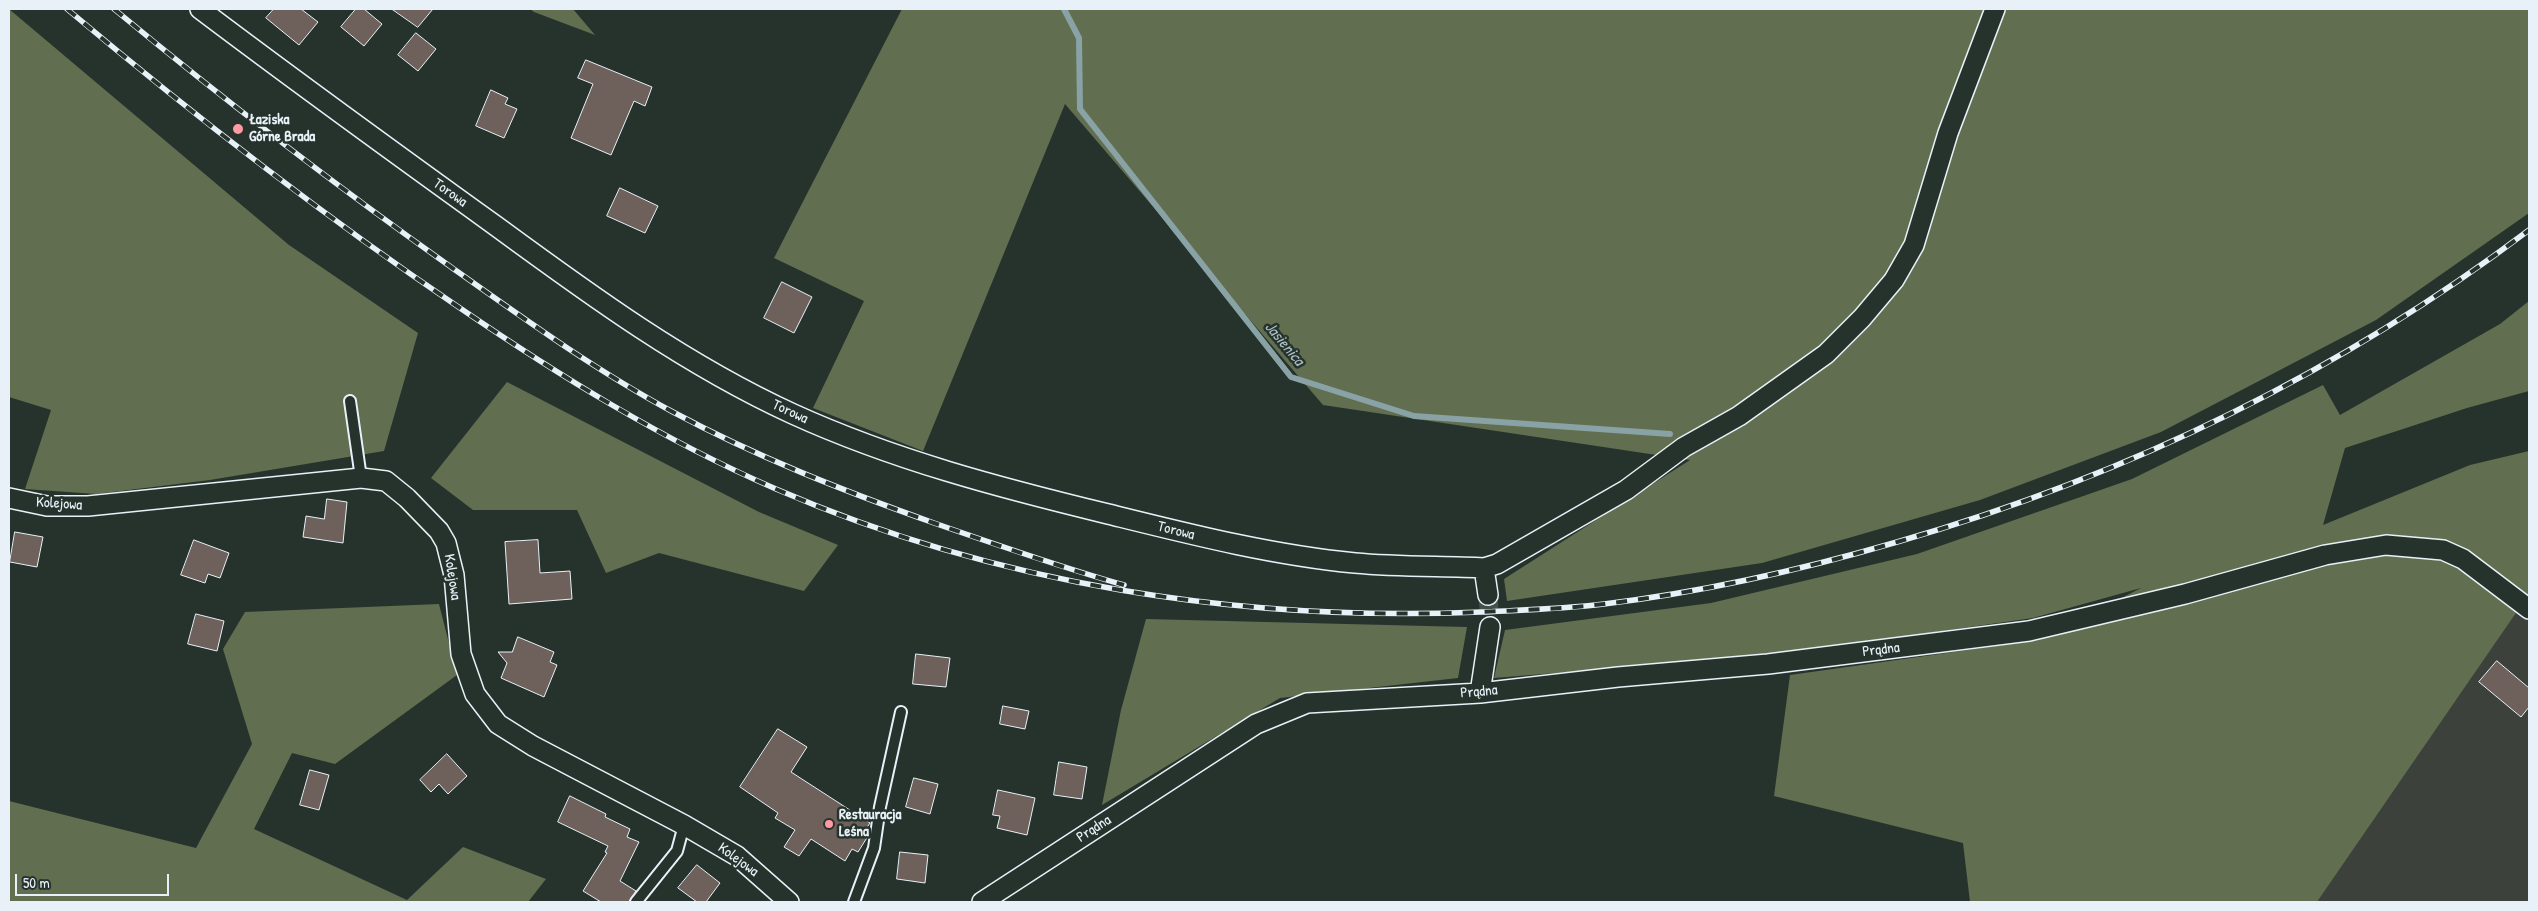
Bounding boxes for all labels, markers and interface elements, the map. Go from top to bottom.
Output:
place label: Łaziska Górne Brada [249,111,315,146]
marker: Łaziska Górne Brada [231,122,245,136]
street label: Torowa [429,175,471,211]
water label: Jasienica [1260,318,1308,370]
street label: Torowa [769,396,811,428]
street label: Kolejowa [35,493,83,515]
street label: Torowa [1156,518,1196,544]
street label: Kolejowa [439,553,465,601]
street label: Prądna [1861,639,1901,661]
street label: Prądna [1460,681,1498,703]
place label: Restauracja Leśna [839,806,901,841]
street label: Prądna [1073,811,1115,847]
marker: Restauracja Leśna [823,818,835,830]
street label: Kolejowa [714,839,762,881]
scale bar [18,864,171,896]
text: 50 m [23,872,50,893]

